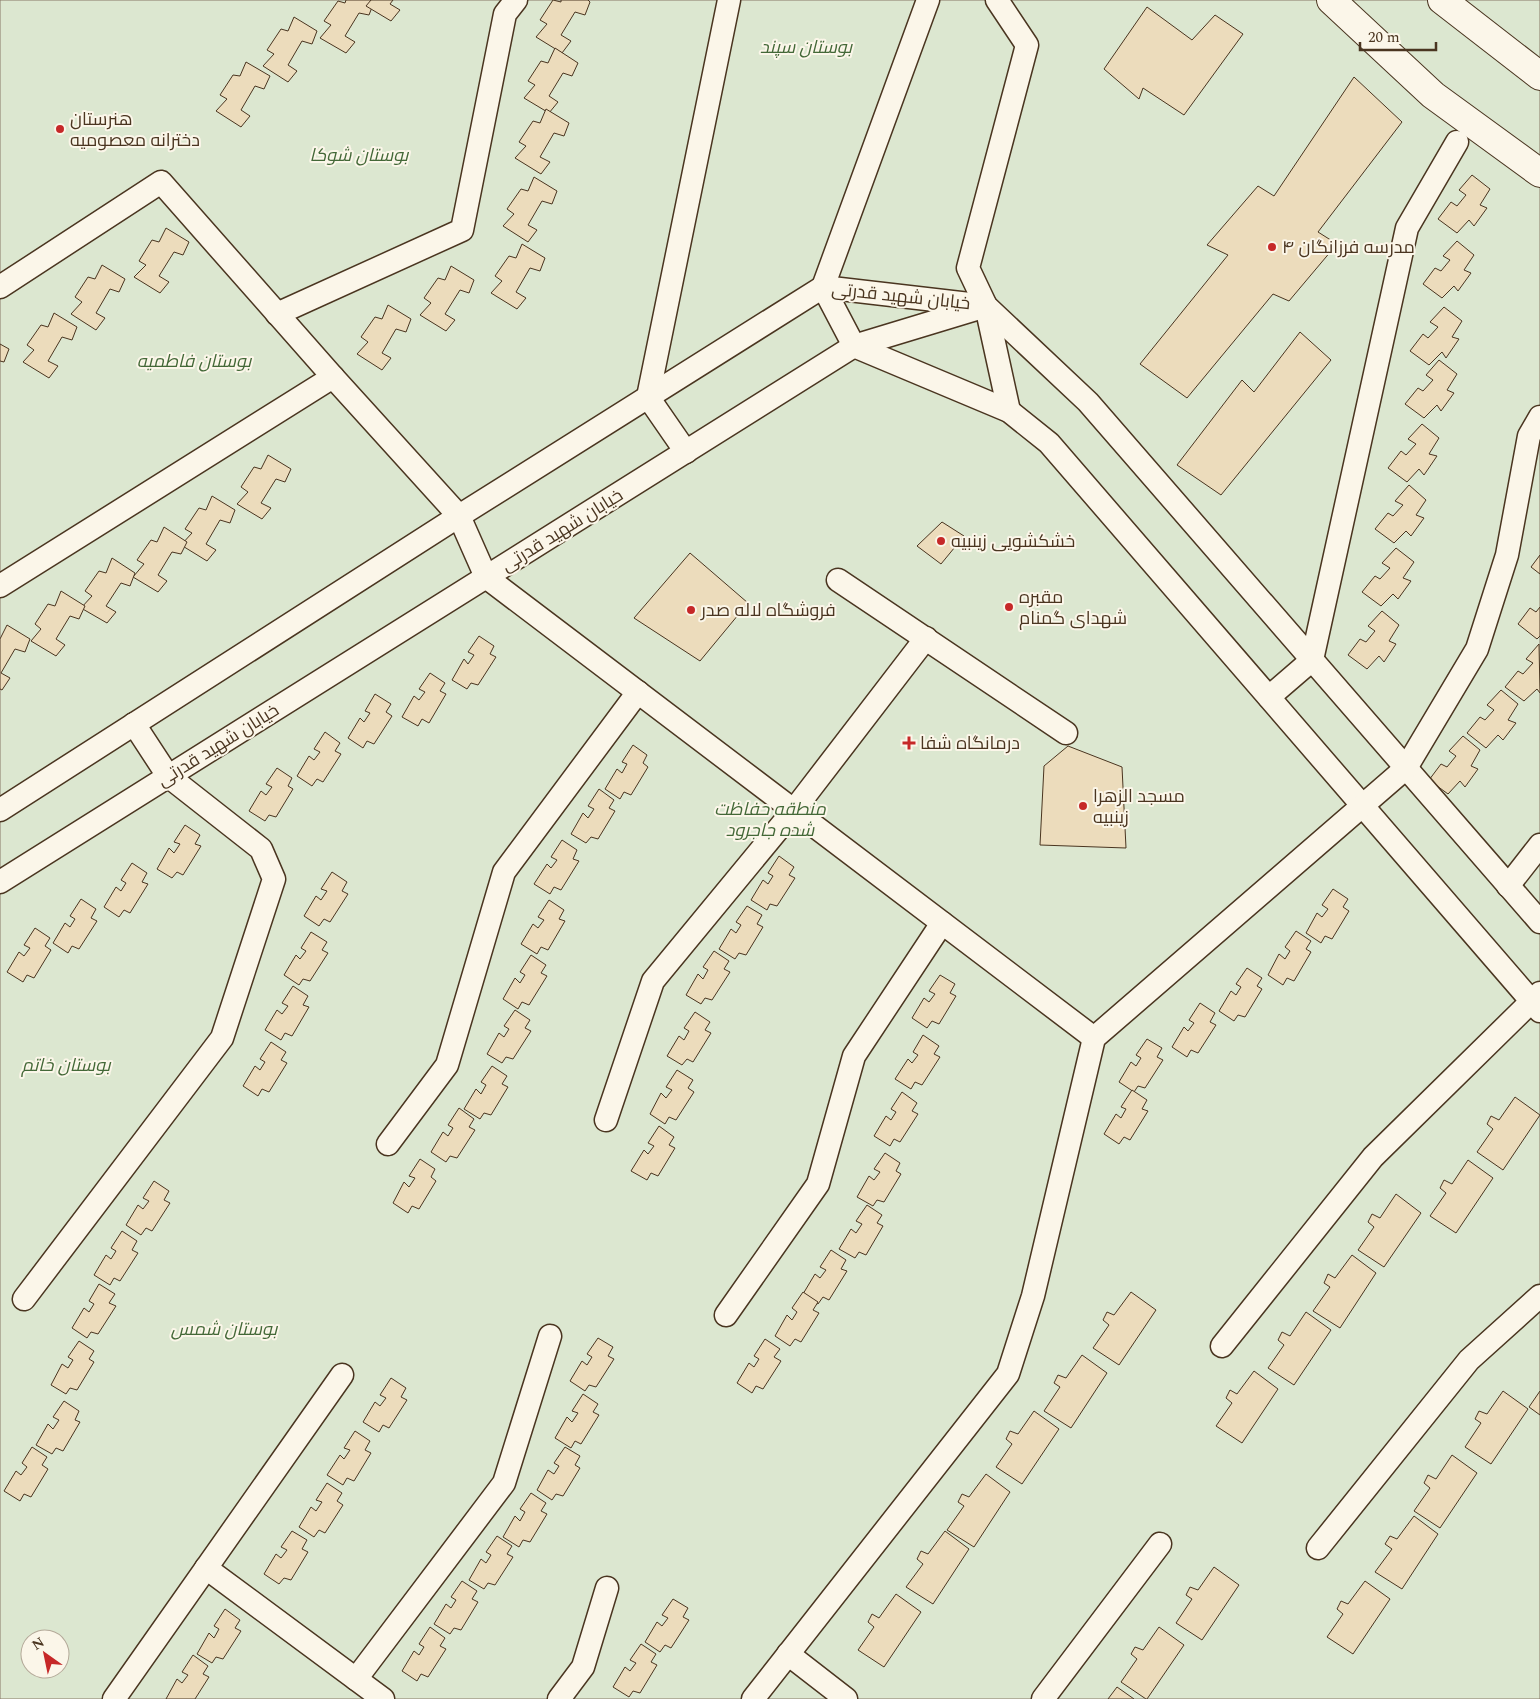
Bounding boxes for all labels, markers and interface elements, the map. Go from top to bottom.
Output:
scale bar [1360,20,1436,52]
text: 20 m [1368,26,1400,49]
park label: بوستان سپند [760,34,853,61]
place label: هنرستان دخترانه معصومیه [70,106,200,154]
marker: هنرستان دخترانه معصومیه [54,123,66,135]
park label: بوستان شوکا [310,142,410,169]
place label: مدرسه فرزانگان ۴ [1282,234,1415,261]
marker: مدرسه فرزانگان ۴ [1266,241,1278,253]
street label: خیابان شهید قدرتی [830,276,972,317]
park label: بوستان فاطمیه [137,348,252,375]
street label: خیابان شهید قدرتی [496,482,629,579]
place label: خشکشویی زینبیه [951,528,1075,555]
marker: خشکشویی زینبیه [935,535,947,547]
place label: مقبره شهدای گمنام [1019,584,1127,632]
place label: فروشگاه لاله صدر [700,597,836,624]
marker: مقبره شهدای گمنام [1003,601,1015,613]
marker: فروشگاه لاله صدر [685,604,697,616]
street label: خیابان شهید قدرتی [152,697,285,794]
place label: درمانگاه شفا [920,730,1020,757]
marker: درمانگاه شفا [902,736,916,750]
place label: مسجد الزهرا زینبیه [1093,783,1185,831]
park label: منطقه حفاظت شده جاجرود [714,796,826,844]
marker: مسجد الزهرا زینبیه [1077,800,1089,812]
park label: بوستان خاتم [21,1052,112,1079]
park label: بوستان شمس [171,1316,278,1343]
north arrow [20,1629,70,1679]
text: N [28,1632,49,1655]

